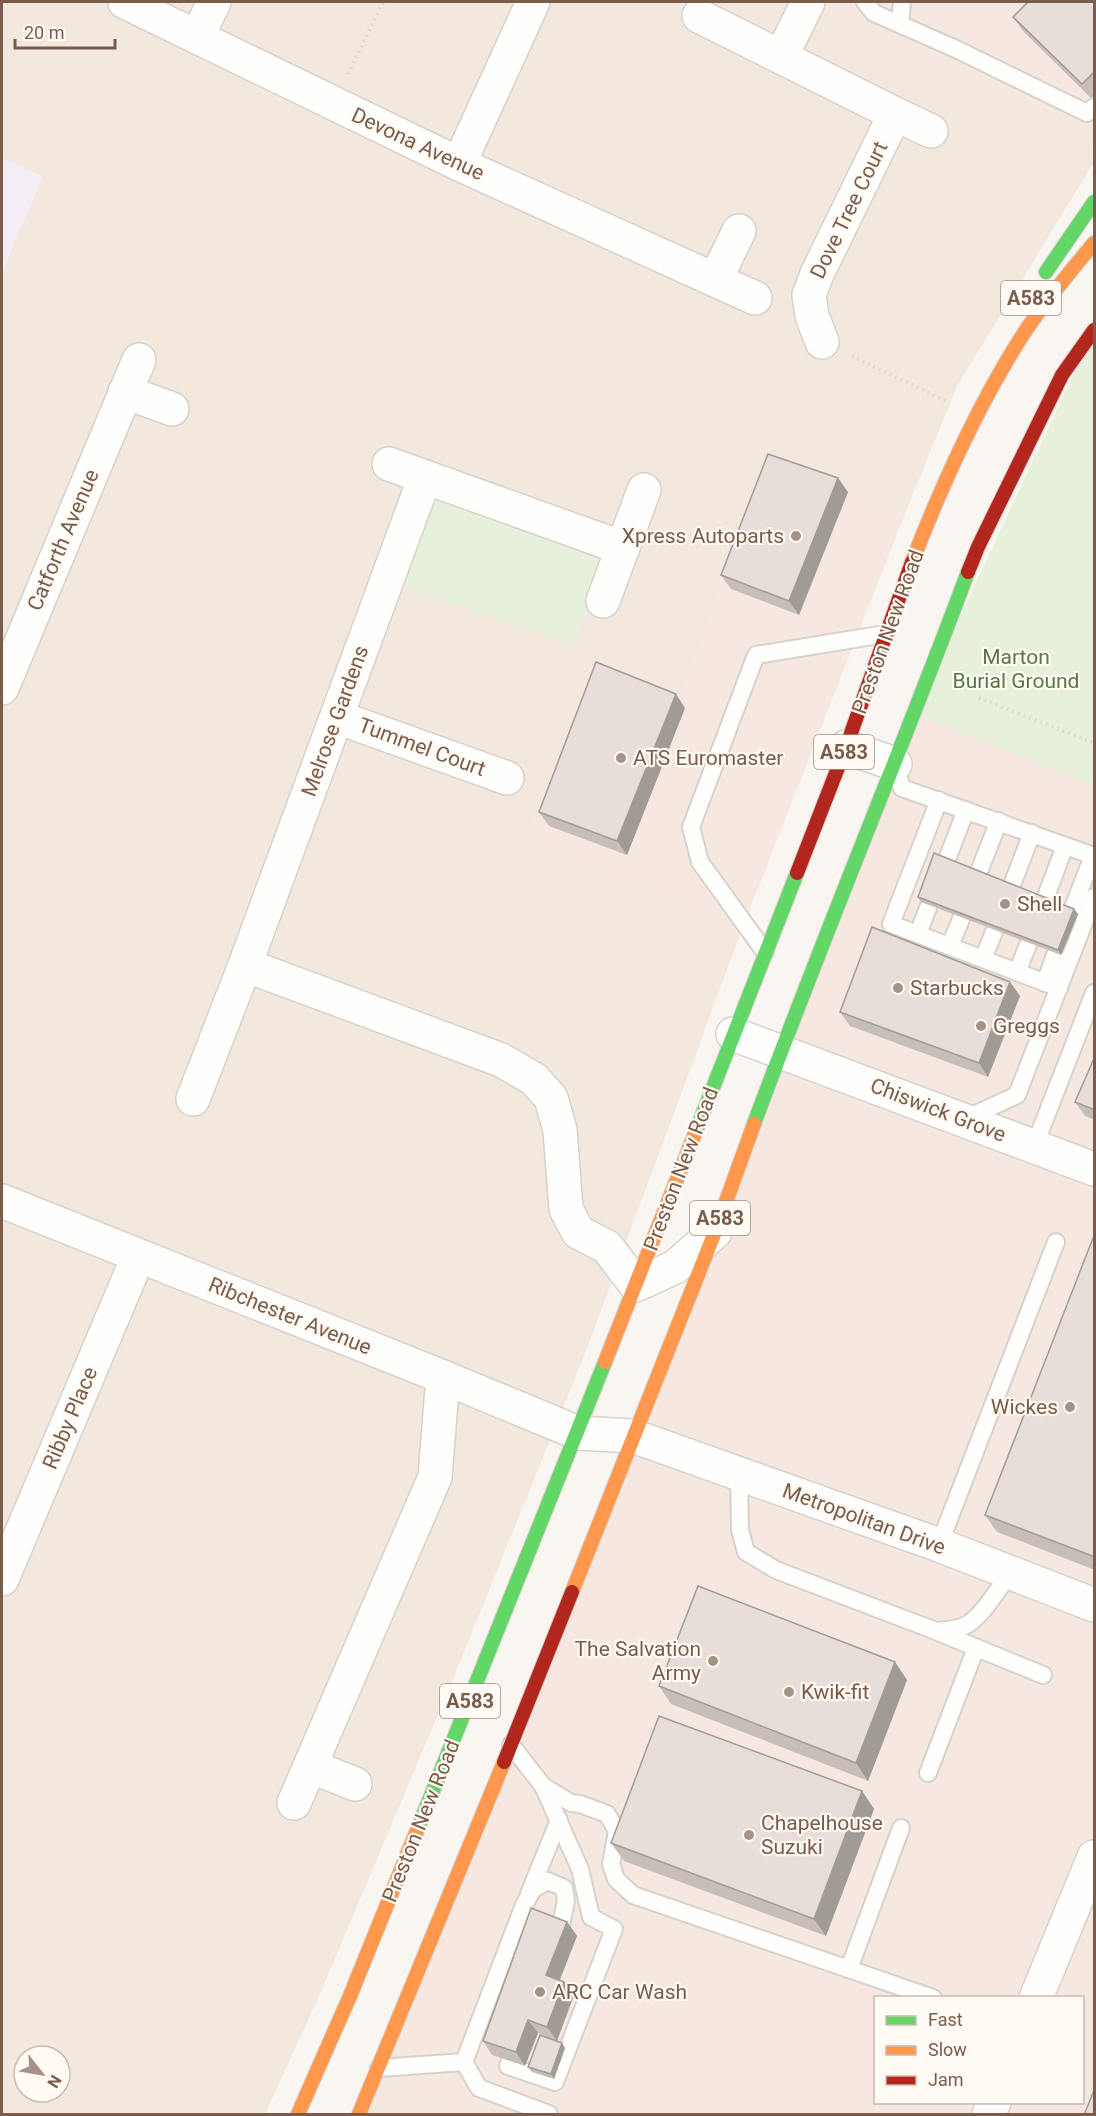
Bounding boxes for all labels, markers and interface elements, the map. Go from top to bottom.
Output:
scale bar [15,12,116,50]
text: 20 m [24,22,64,43]
street label: Devona Avenue [348,103,488,185]
street label: Dove Tree Court [805,137,893,282]
road number: A583 [1001,281,1061,315]
street label: Catforth Avenue [22,466,104,614]
place label: Xpress Autoparts [622,524,784,548]
marker: Xpress Autoparts [789,529,803,543]
street label: Preston New Road [847,547,929,717]
street label: Melrose Gardens [297,642,373,800]
park label: Marton Burial Ground [953,645,1079,693]
street label: Tummel Court [355,713,489,781]
road number: A583 [814,735,874,769]
place label: ATS Euromaster [633,746,783,770]
marker: ATS Euromaster [614,751,628,765]
place label: Shell [1017,892,1062,916]
marker: Shell [998,897,1012,911]
place label: Starbucks [910,976,1004,1000]
marker: Starbucks [891,981,905,995]
place label: Greggs [993,1014,1060,1038]
marker: Greggs [974,1019,988,1033]
street label: Chiswick Grove [867,1073,1009,1147]
street label: Preston New Road [639,1084,723,1254]
road number: A583 [690,1201,750,1235]
street label: Ribchester Avenue [205,1272,375,1360]
street label: Ribby Place [38,1363,102,1473]
place label: Wickes [991,1395,1058,1419]
marker: Wickes [1063,1400,1077,1414]
street label: Metropolitan Drive [779,1478,949,1560]
place label: The Salvation Army [575,1637,701,1685]
marker: The Salvation Army [706,1654,720,1668]
place label: Kwik-fit [801,1680,870,1704]
road number: A583 [440,1684,500,1718]
marker: Kwik-fit [782,1685,796,1699]
street label: Preston New Road [377,1736,465,1906]
place label: Chapelhouse Suzuki [761,1811,883,1859]
marker: Chapelhouse Suzuki [742,1828,756,1842]
place label: ARC Car Wash [552,1980,687,2004]
marker: ARC Car Wash [533,1985,547,1999]
legend [874,1996,1084,2104]
text: Fast [928,2009,963,2030]
text: Slow [928,2039,967,2060]
north arrow [12,2044,72,2104]
text: Jam [928,2069,964,2090]
text: N [43,2072,65,2091]

